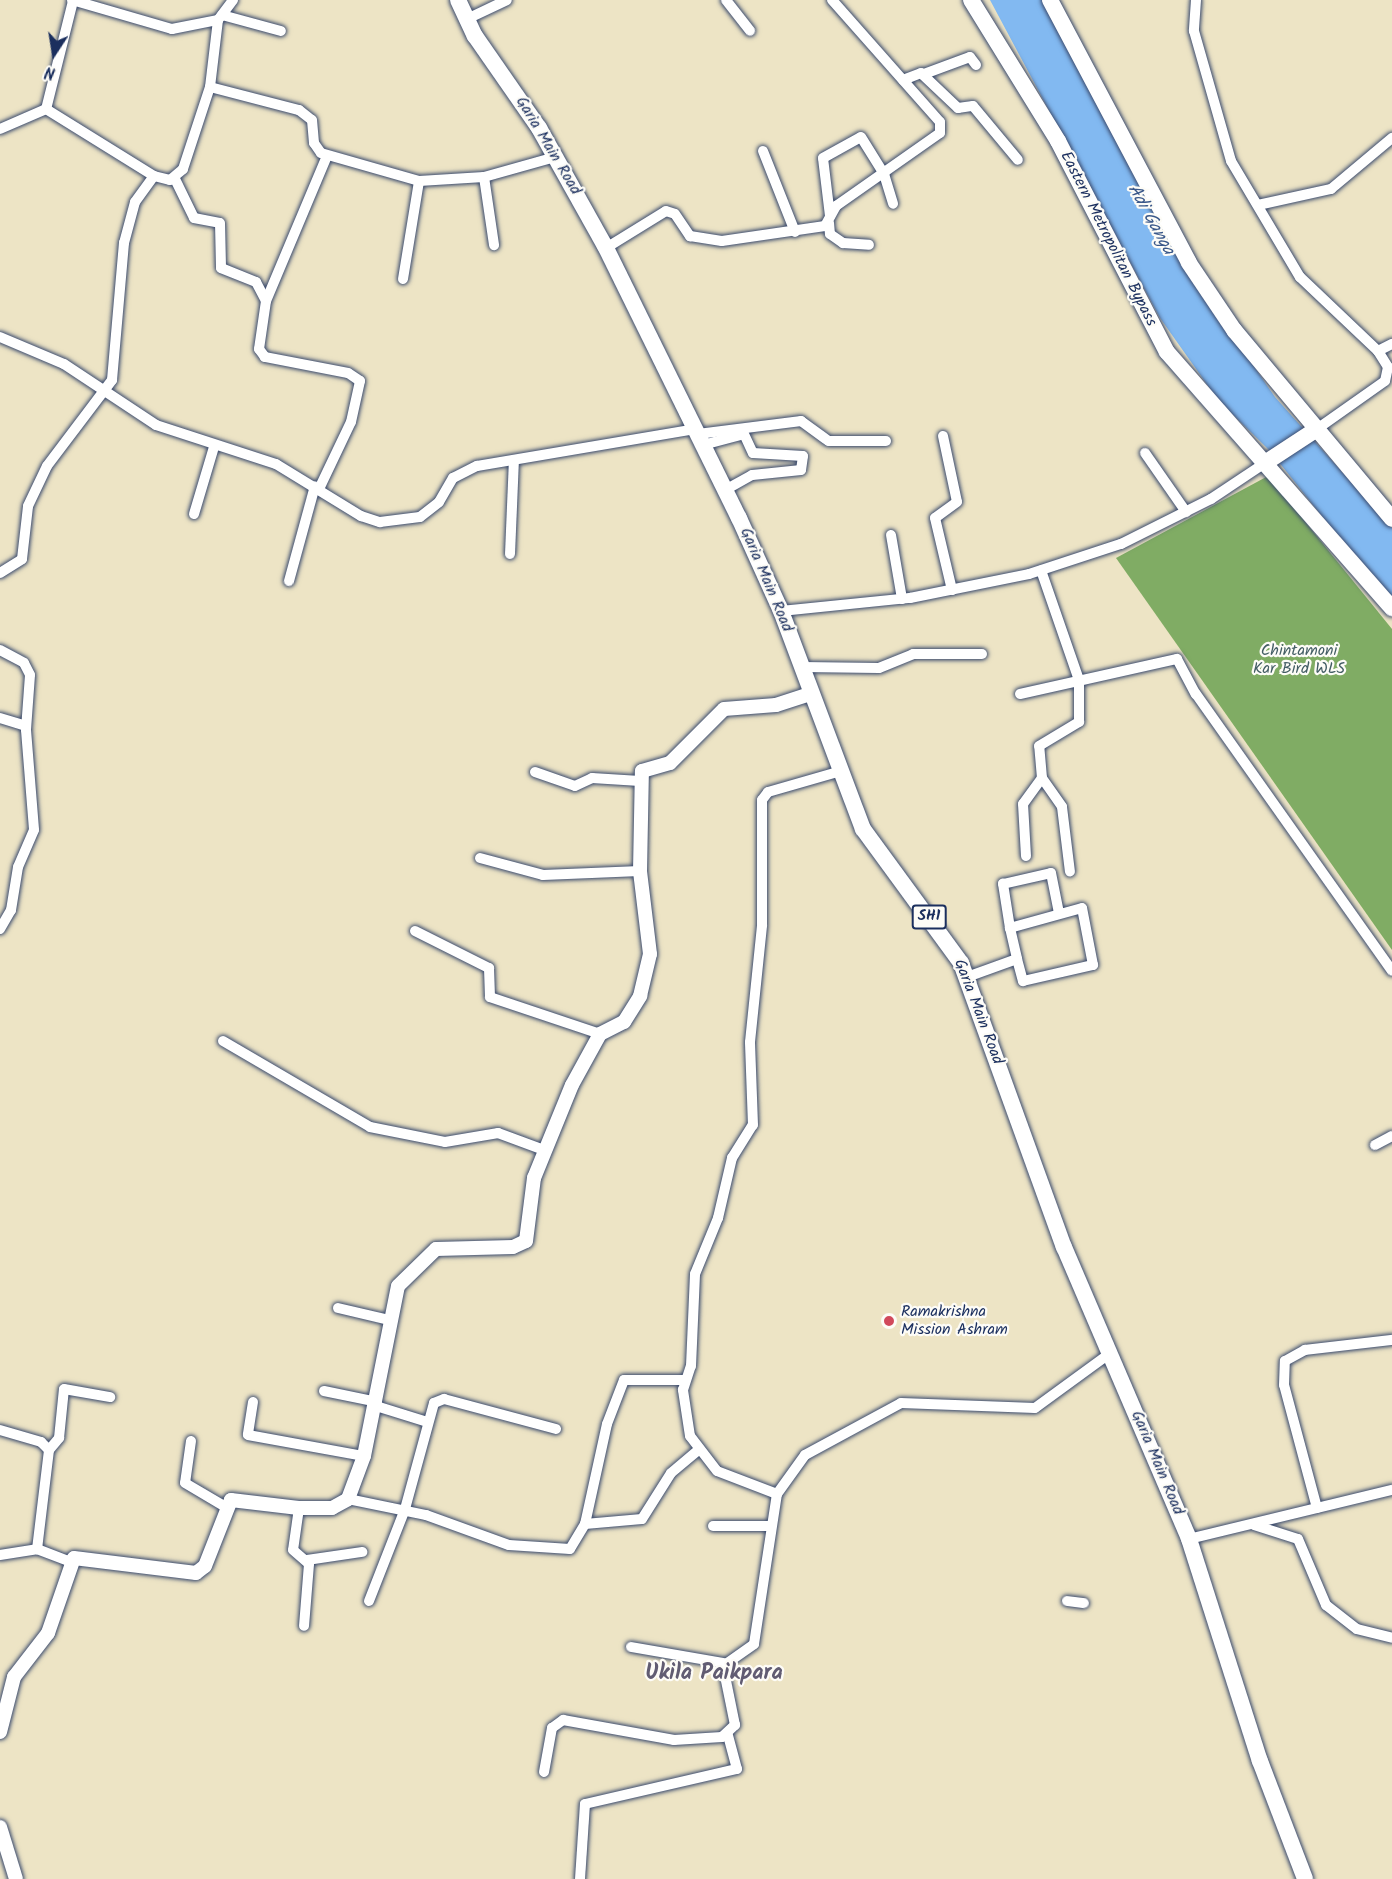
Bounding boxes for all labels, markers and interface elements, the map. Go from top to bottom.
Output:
north arrow [24,24,84,84]
text: N [43,59,58,85]
street label: Garia Main Road [511,93,585,199]
street label: Eastern Metropolitan Bypass [1055,148,1161,330]
water label: Adi Ganga [1122,181,1178,259]
street label: Garia Main Road [735,525,797,635]
park label: Chintamoni Kar Bird WLS [1253,641,1345,679]
road number: SH1 [911,905,947,929]
street label: Garia Main Road [949,957,1007,1067]
place label: Ramakrishna Mission Ashram [901,1302,1008,1340]
marker: Ramakrishna Mission Ashram [882,1314,896,1328]
street label: Garia Main Road [1126,1408,1188,1518]
district label: Ukila Paikpara [645,1661,783,1687]

